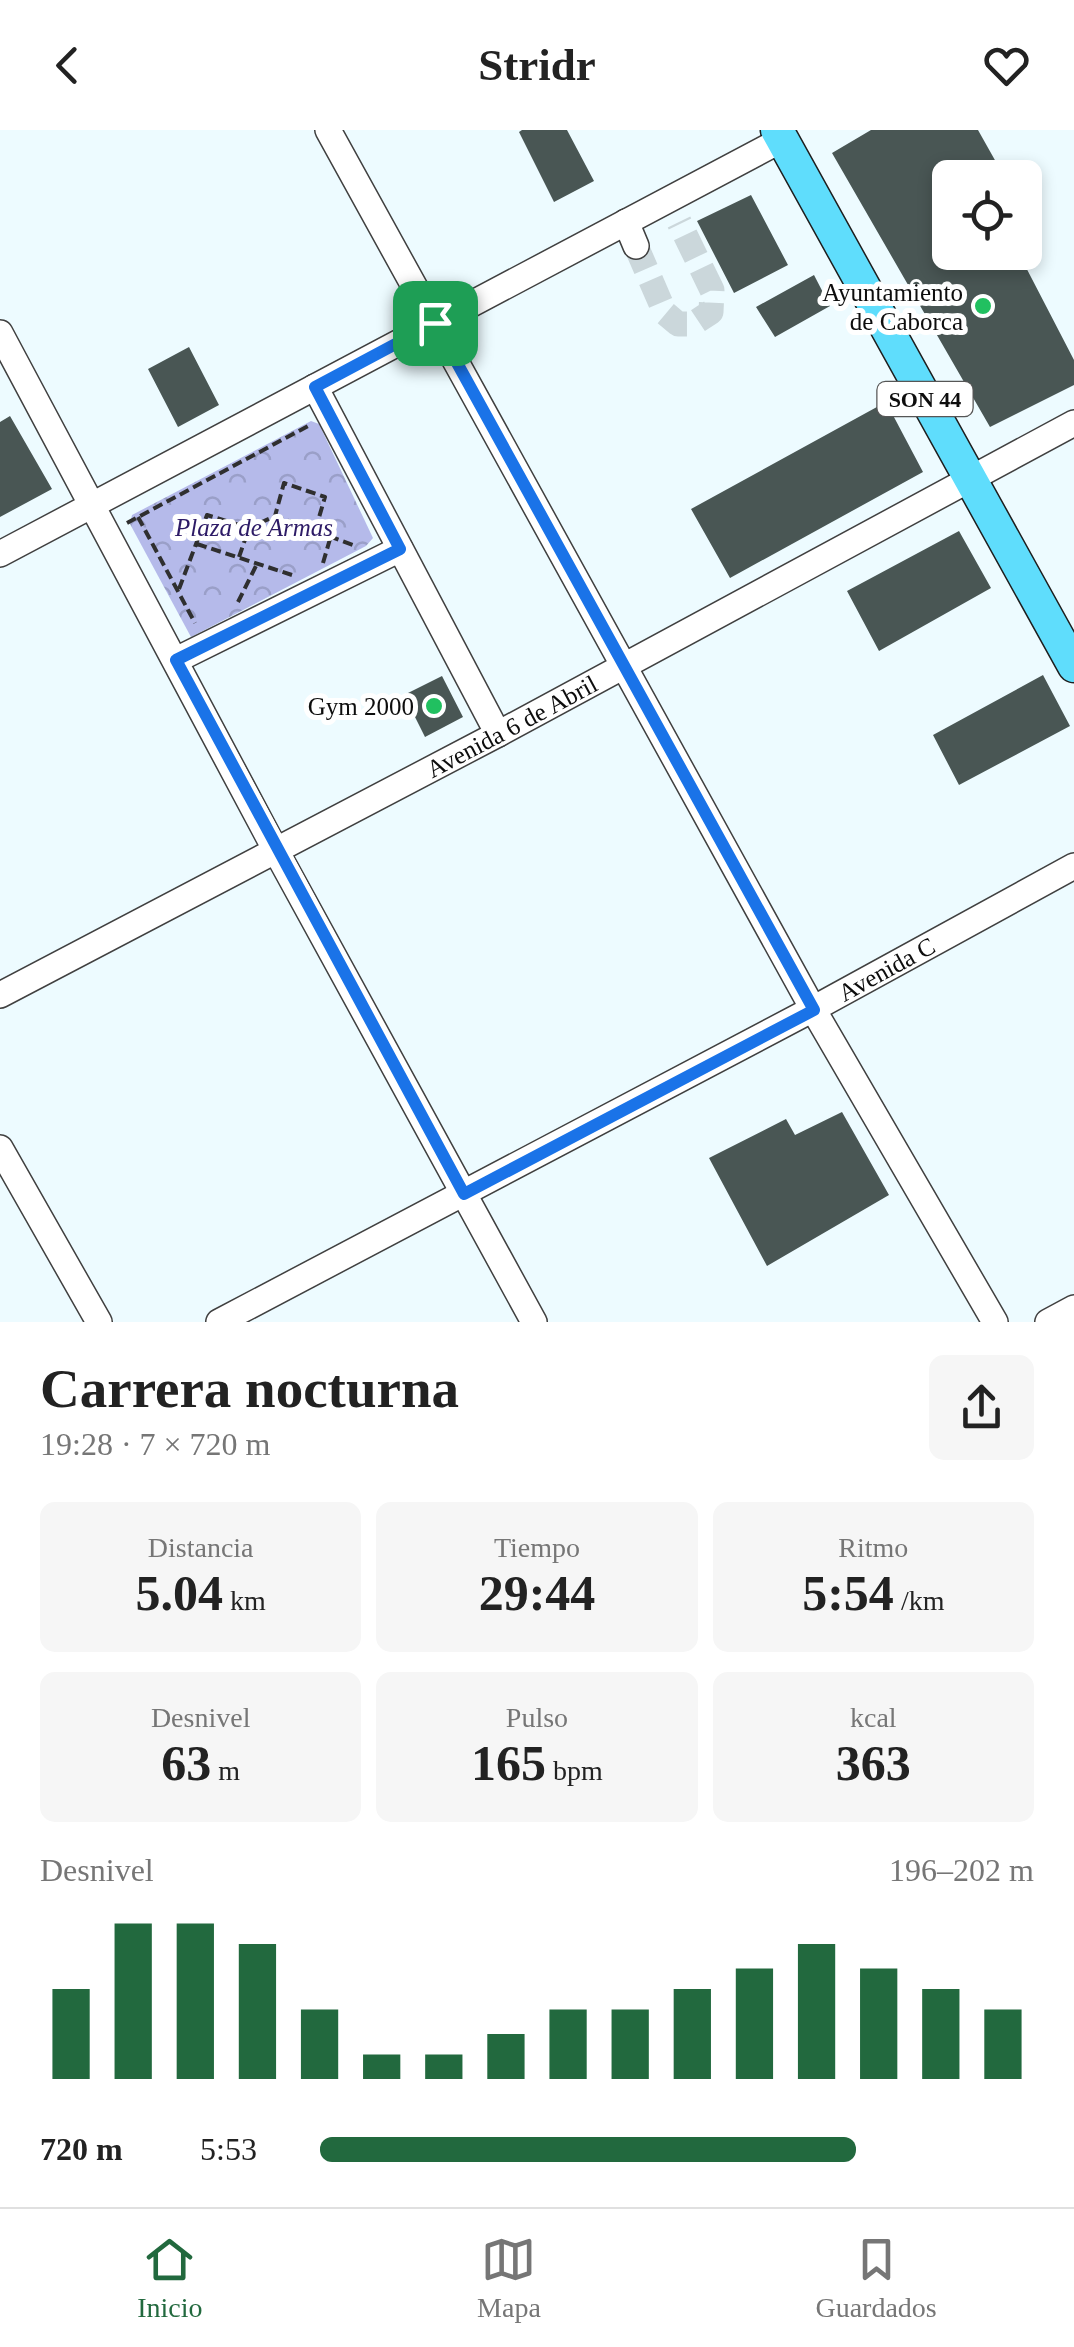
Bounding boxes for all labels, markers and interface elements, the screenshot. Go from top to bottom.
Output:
icon: back [40,38,95,93]
icon: heart [979,38,1034,93]
text: Stridr [478,40,596,90]
map controls [932,160,1042,270]
button: locate [932,160,1042,270]
place label: Ayuntamiento de Caborca [822,279,963,335]
pin [393,281,478,366]
marker: Ayuntamiento de Caborca [972,295,994,317]
icon: arrive [408,296,463,351]
road number: SON 44 [878,382,972,416]
park label: Plaza de Armas [174,514,333,541]
street label: Avenida 6 de Abril [422,670,602,783]
place label: Gym 2000 [308,693,414,720]
marker: Gym 2000 [423,695,445,717]
street label: Avenida C [834,932,939,1007]
button: share [929,1355,1034,1460]
text: Carrera nocturna [40,1358,459,1419]
text: 19:28 · 7 × 720 m [40,1426,270,1462]
text: Distancia [148,1532,254,1563]
text: Tiempo [494,1532,580,1563]
text: Ritmo [838,1532,908,1563]
text: 5.04 [136,1565,223,1621]
text: 29:44 [479,1565,595,1621]
text: 5:54 [802,1565,894,1621]
text: km [223,1585,266,1616]
text: /km [894,1585,944,1616]
text: Desnivel [151,1702,250,1733]
text: Pulso [506,1702,568,1733]
text: kcal [850,1702,897,1733]
text: 63 [161,1735,211,1791]
text: 165 [471,1735,546,1791]
text: 363 [836,1735,911,1791]
text: m [211,1755,240,1786]
text: bpm [546,1755,603,1786]
text: Desnivel [40,1852,154,1888]
text: 196–202 m [889,1852,1034,1888]
text: 720 m [40,2131,123,2167]
text: 5:53 [200,2131,257,2167]
tab: Inicio [137,2232,203,2324]
tab: Mapa [477,2232,541,2324]
tab: Guardados [815,2232,937,2324]

